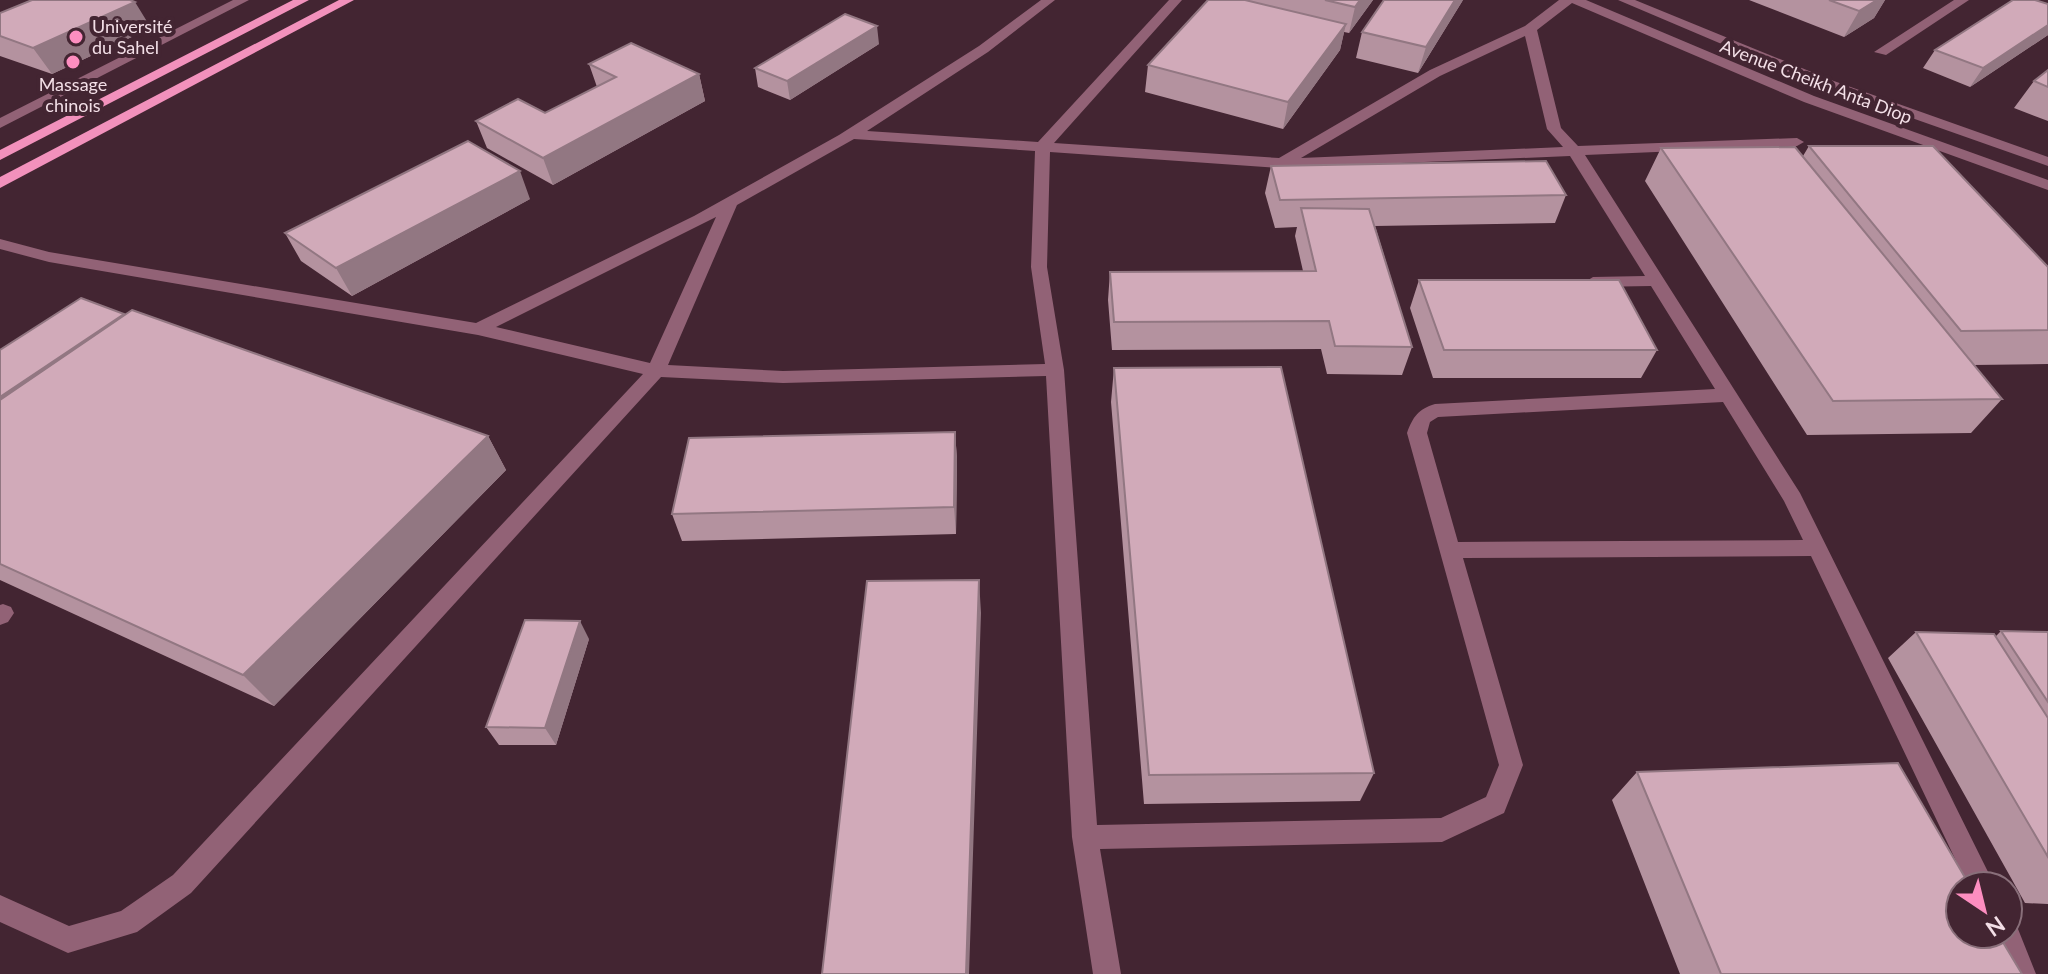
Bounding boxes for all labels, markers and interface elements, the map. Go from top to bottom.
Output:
place label: Université du Sahel [92,15,172,58]
marker: Université du Sahel [67,28,85,46]
street label: Avenue Cheikh Anta Diop [1717,34,1915,128]
marker: Massage chinois [64,53,82,71]
place label: Massage chinois [39,73,107,116]
north arrow [1944,870,2024,950]
text: N [1981,911,2010,943]

